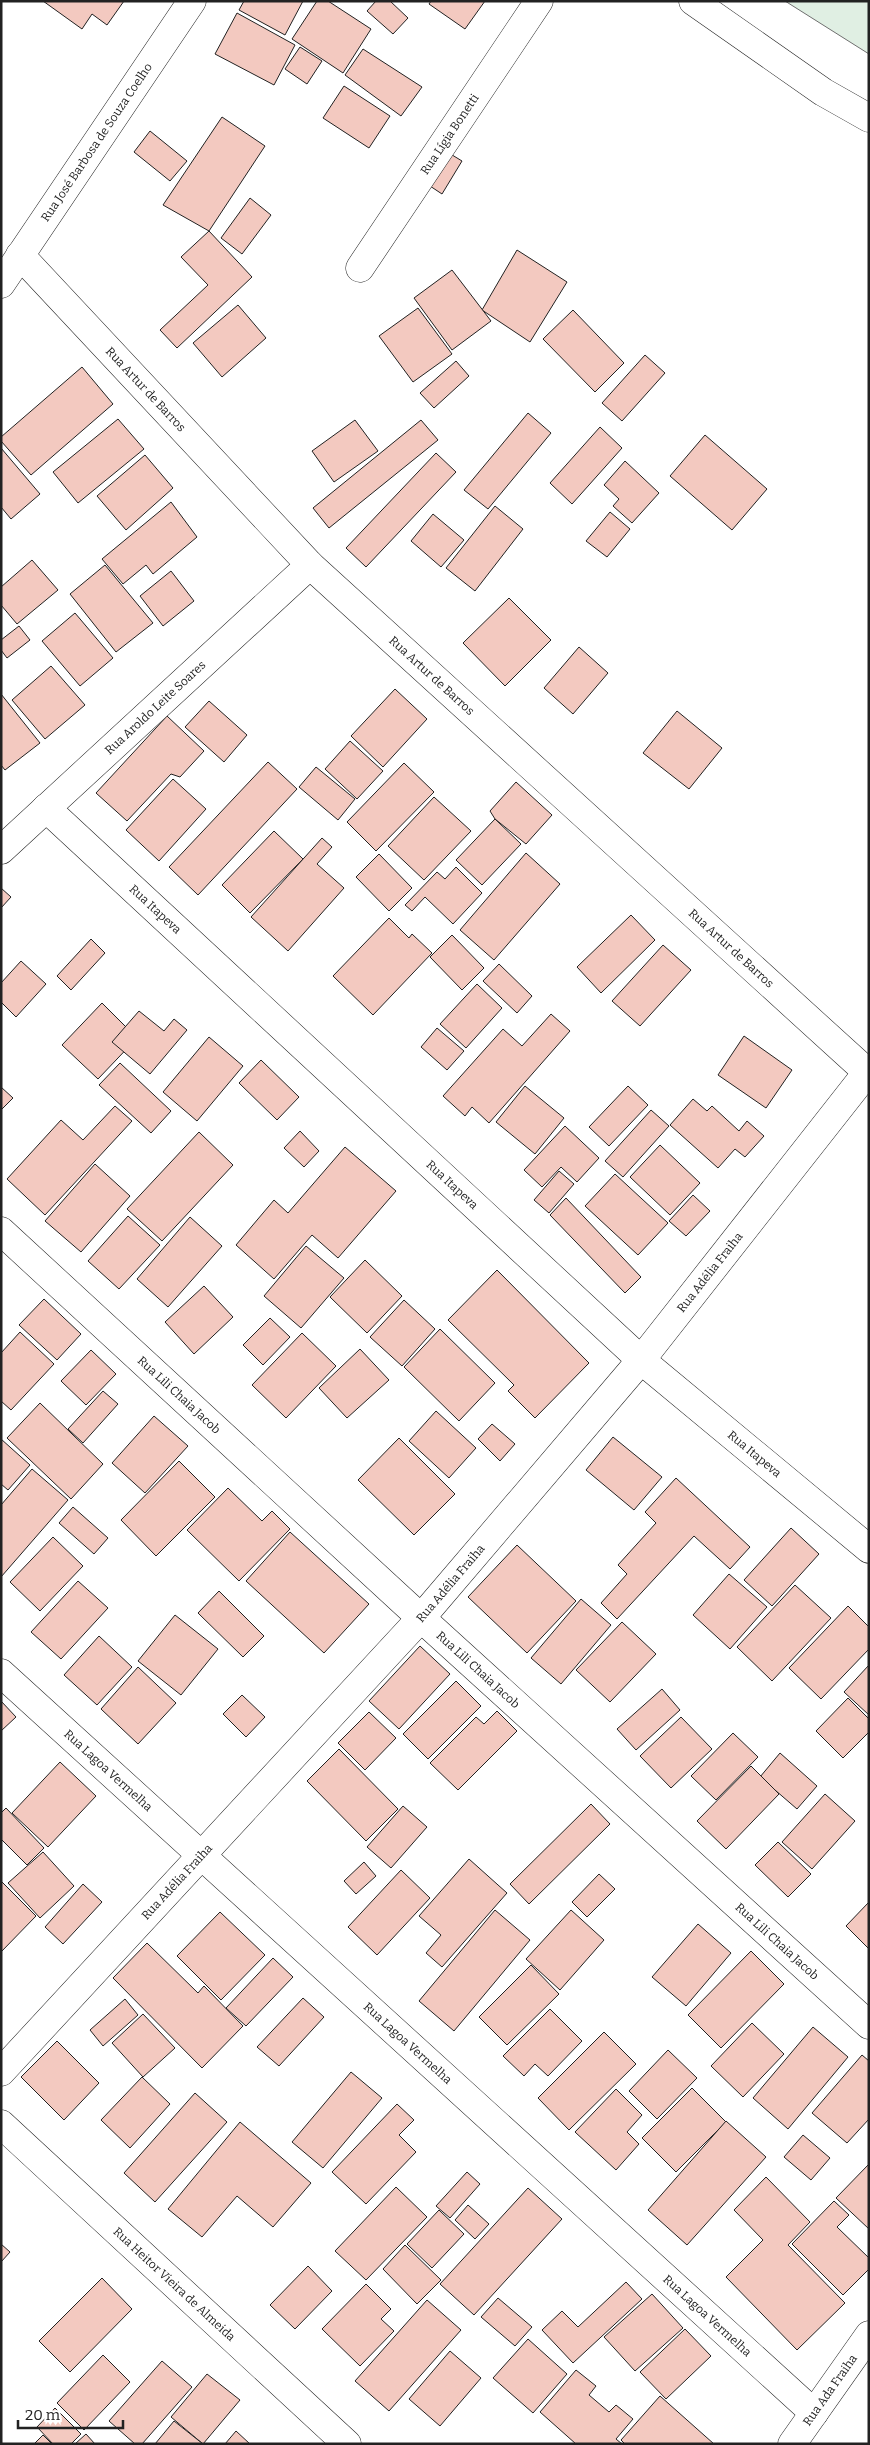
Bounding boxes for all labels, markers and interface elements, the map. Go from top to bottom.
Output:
street label: Rua José Barbosa de Souza Coelho [38,60,155,224]
street label: Rua Lígia Bonetti [418,91,482,177]
street label: Rua Artur de Barros [103,344,189,435]
street label: Rua Artur de Barros [386,633,477,718]
street label: Rua Aroldo Leite Soares [102,658,209,758]
street label: Rua Itapeva [127,882,184,937]
street label: Rua Artur de Barros [686,906,777,991]
street label: Rua Itapeva [423,1157,481,1212]
street label: Rua Adélia Fraiha [674,1229,746,1315]
street label: Rua Lili Chaia Jacob [135,1353,223,1437]
street label: Rua Itapeva [725,1428,784,1481]
street label: Rua Adélia Fraiha [414,1541,488,1625]
street label: Rua Lili Chaia Jacob [433,1628,522,1711]
street label: Rua Lagoa Vermelha [61,1727,156,1815]
street label: Rua Adélia Fraiha [139,1841,215,1922]
street label: Rua Lili Chaia Jacob [732,1900,821,1983]
street label: Rua Lagoa Vermelha [361,2000,455,2087]
street label: Rua Heitor Vieira de Almeida [110,2224,238,2344]
street label: Rua Lagoa Vermelha [660,2272,755,2360]
street label: Rua Ada Fraiha [800,2351,860,2428]
scale bar [18,2398,122,2430]
text: 20 m [25,2406,61,2424]

